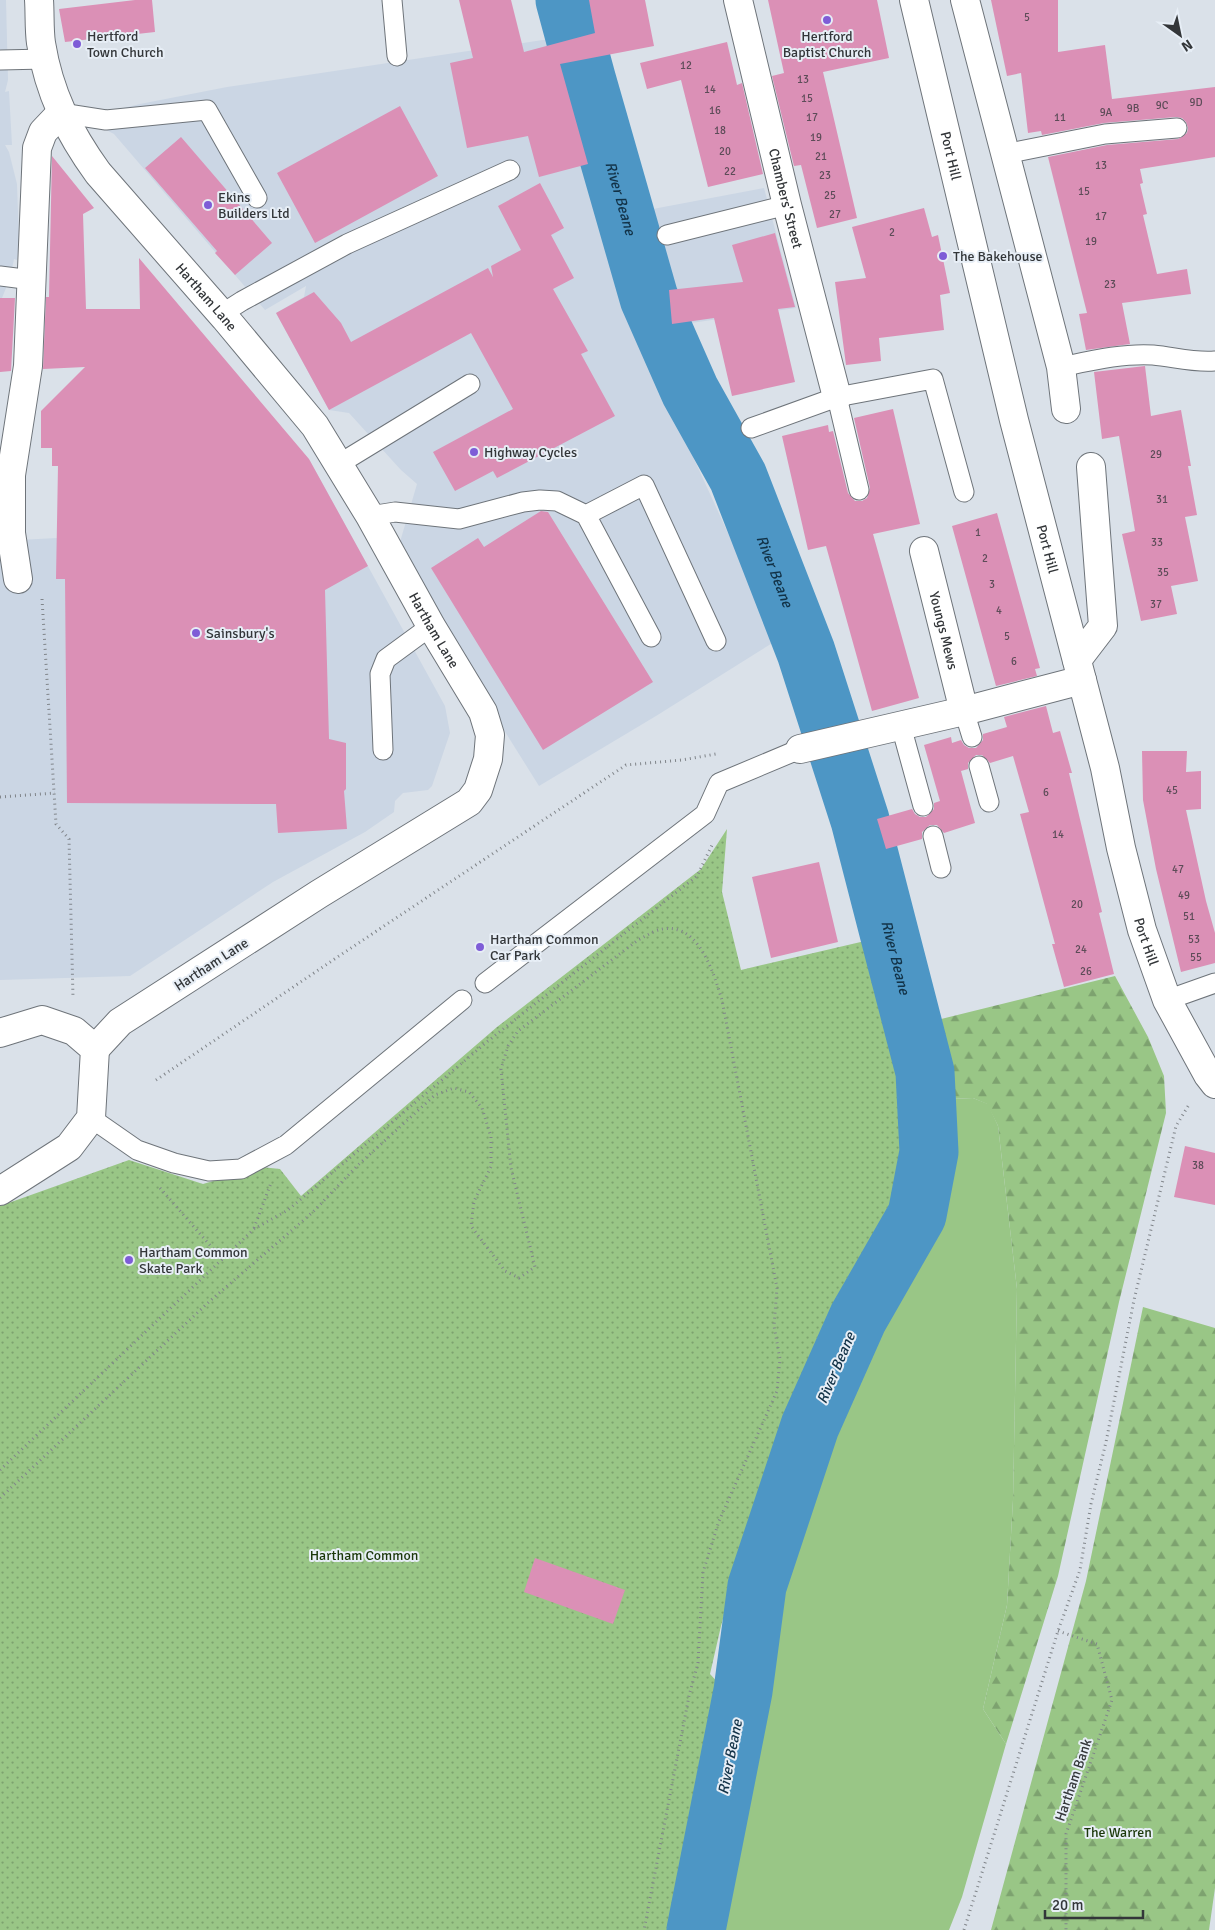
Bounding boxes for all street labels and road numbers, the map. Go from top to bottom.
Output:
street label: Port Hill [937,130,965,182]
street label: Chambers' Street [765,147,806,250]
street label: Hartham Lane [172,260,240,335]
street label: Port Hill [1033,523,1062,575]
street label: Hartham Lane [405,589,462,671]
street label: Youngs Mews [925,590,961,671]
street label: Port Hill [1130,916,1162,968]
street label: Hartham Lane [171,934,251,995]
street label: Hartham Bank [1051,1737,1096,1824]

